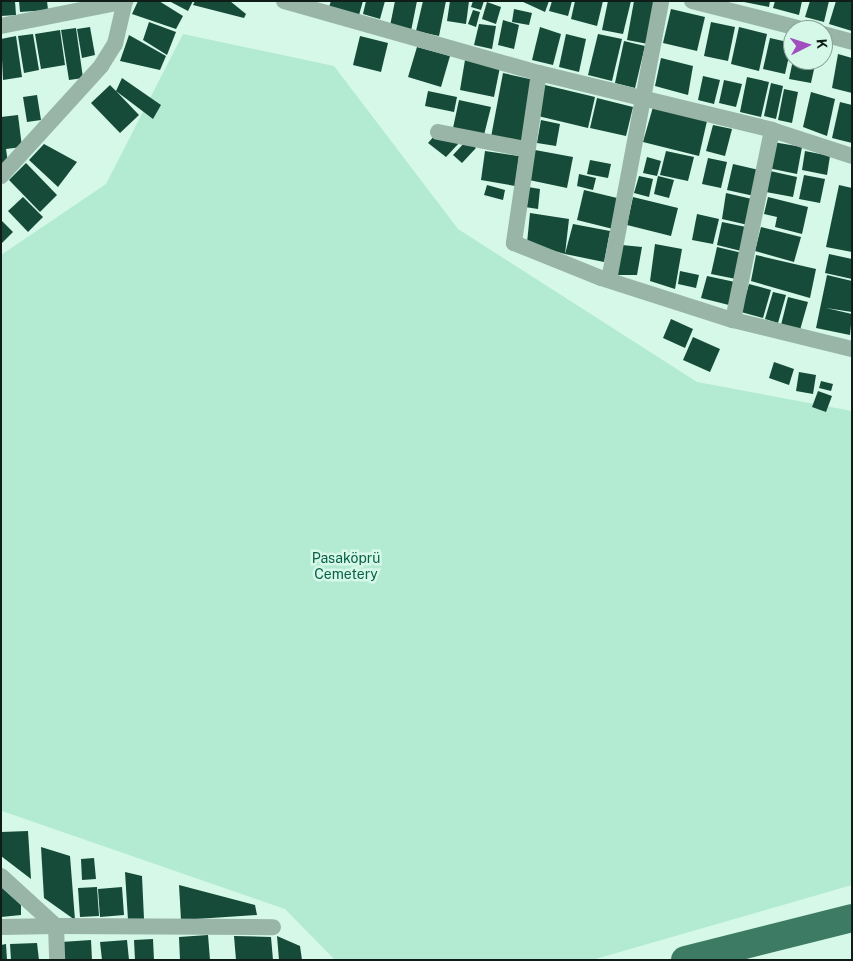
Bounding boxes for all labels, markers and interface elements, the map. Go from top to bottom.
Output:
north arrow [783,20,833,70]
text: K [814,38,830,49]
park label: Pasaköprü Cemetery [312,550,380,582]

